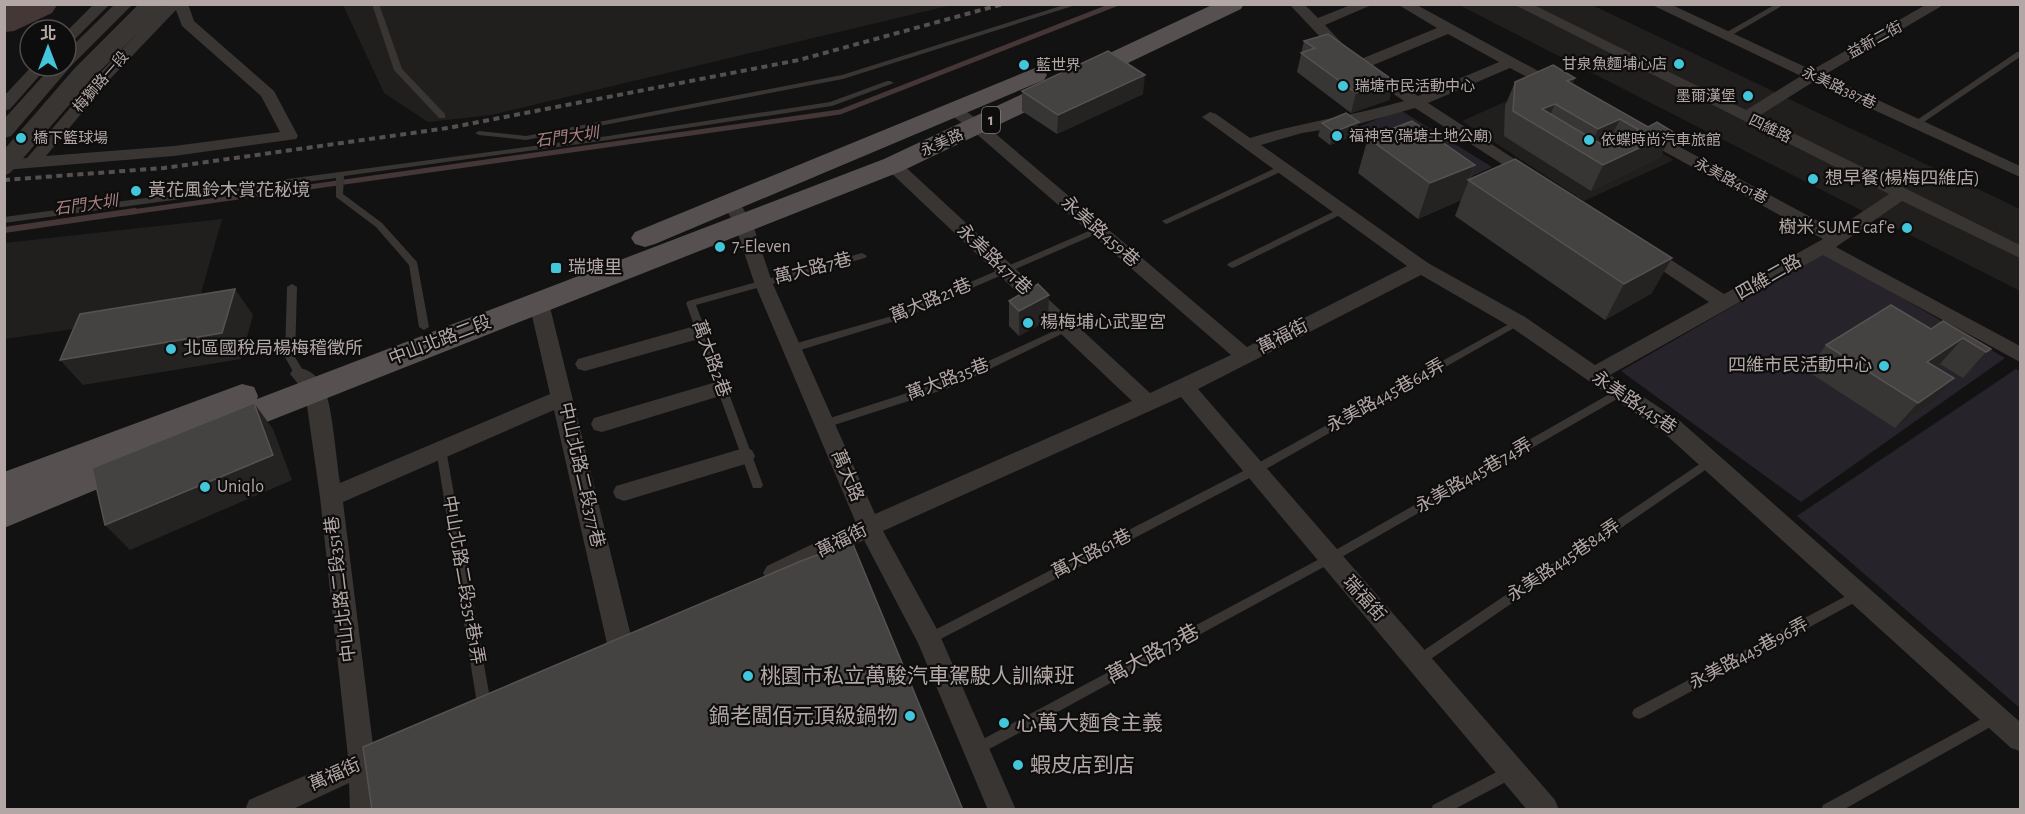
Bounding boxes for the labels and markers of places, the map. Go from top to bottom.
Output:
place label: 甘泉魚麵埔心店 [1562,55,1667,72]
place label: 藍世界 [1036,57,1081,73]
marker: 甘泉魚麵埔心店 [1672,57,1686,71]
marker: 藍世界 [1017,58,1031,72]
place label: 瑞塘市民活動中心 [1355,77,1475,94]
marker: 瑞塘市民活動中心 [1336,79,1350,93]
place label: 墨爾漢堡 [1676,88,1736,104]
marker: 墨爾漢堡 [1741,89,1755,103]
place label: 福神宮(瑞塘土地公廟) [1349,127,1493,144]
marker: 福神宮(瑞塘土地公廟) [1330,129,1344,143]
place label: 橋下籃球場 [33,130,108,146]
marker: 橋下籃球場 [14,131,28,145]
place label: 依蝶時尚汽車旅館 [1601,132,1721,148]
marker: 依蝶時尚汽車旅館 [1582,133,1596,147]
place label: 想早餐(楊梅四維店) [1825,168,1980,188]
marker: 想早餐(楊梅四維店) [1806,172,1820,186]
place label: 黃花風鈴木賞花秘境 [148,180,310,200]
marker: 黃花風鈴木賞花秘境 [129,184,143,198]
place label: 樹米 SUME caf'e [1778,217,1895,237]
marker: 樹米 SUME caf'e [1900,221,1914,235]
place label: 7-Eleven [732,238,791,256]
marker: 7-Eleven [713,240,727,254]
place label: 瑞塘里 [568,257,622,277]
marker: 瑞塘里 [549,261,563,275]
place label: 楊梅埔心武聖宮 [1040,312,1166,332]
marker: 楊梅埔心武聖宮 [1021,316,1035,330]
place label: 北區國稅局楊梅稽徵所 [183,338,363,358]
marker: 北區國稅局楊梅稽徵所 [164,342,178,356]
place label: 四維市民活動中心 [1728,355,1872,375]
marker: 四維市民活動中心 [1877,359,1891,373]
place label: Uniqlo [217,478,264,496]
marker: Uniqlo [198,480,212,494]
place label: 桃園市私立萬駿汽車駕駛人訓練班 [760,665,1075,687]
marker: 桃園市私立萬駿汽車駕駛人訓練班 [741,669,755,683]
place label: 鍋老闆佰元頂級鍋物 [709,705,898,727]
marker: 鍋老闆佰元頂級鍋物 [903,709,917,723]
place label: 心萬大麵食主義 [1016,712,1163,734]
marker: 心萬大麵食主義 [997,716,1011,730]
place label: 蝦皮店到店 [1030,754,1135,776]
marker: 蝦皮店到店 [1011,758,1025,772]

